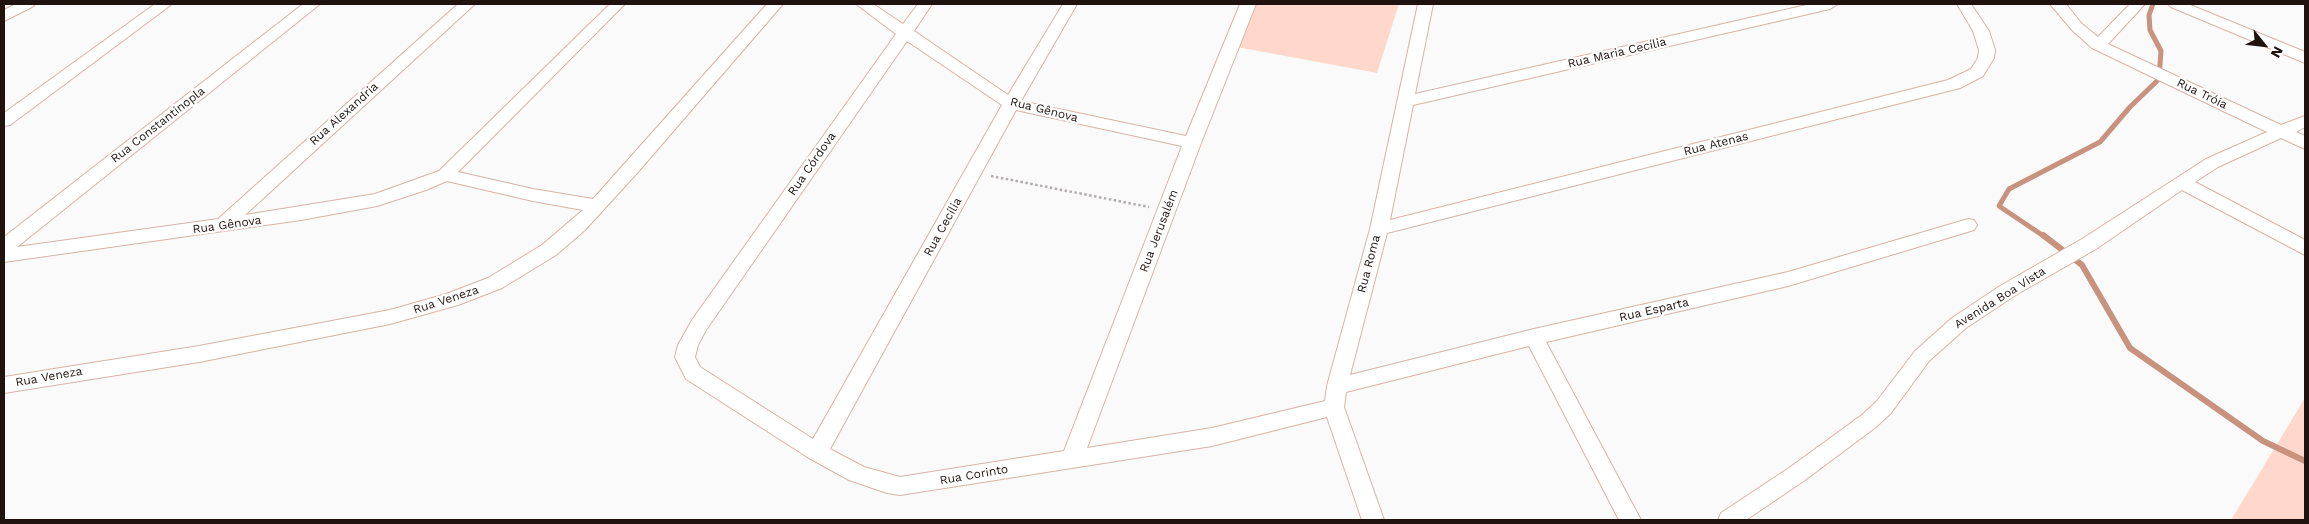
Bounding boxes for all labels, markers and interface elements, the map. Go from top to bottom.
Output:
north arrow [2239,20,2289,70]
street label: Rua Maria Cecília [1566,35,1668,71]
text: N [2268,44,2287,61]
street label: Rua Tróia [2174,76,2230,112]
street label: Rua Alexandria [307,79,381,149]
street label: Rua Constantinopla [108,84,208,166]
street label: Rua Gênova [1009,95,1079,125]
street label: Rua Atenas [1682,129,1750,159]
street label: Rua Córdova [785,130,839,198]
street label: Rua Jerusalém [1137,188,1181,274]
street label: Rua Cecília [921,195,965,259]
street label: Rua Gênova [192,213,262,237]
street label: Rua Roma [1354,233,1384,295]
street label: Avenida Boa Vista [1952,264,2048,332]
street label: Rua Veneza [412,283,480,317]
street label: Rua Esparta [1618,295,1690,325]
street label: Rua Veneza [14,364,84,390]
street label: Rua Corinto [939,462,1009,488]

